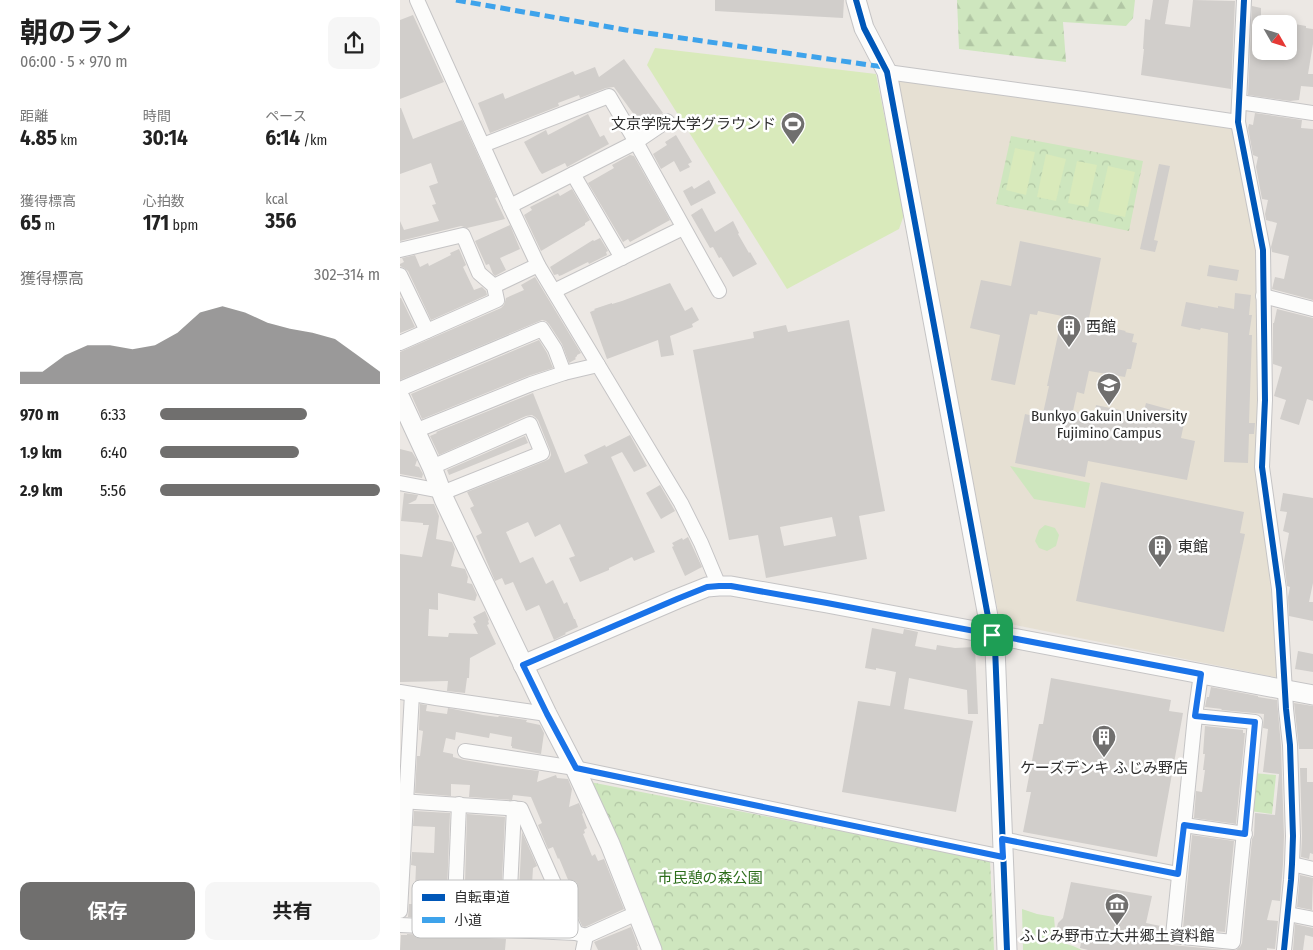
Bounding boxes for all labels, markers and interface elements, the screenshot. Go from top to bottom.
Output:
north arrow [1252,15,1298,60]
map controls [1252,15,1297,60]
text: 朝のラン [20,16,132,49]
button: share [328,17,380,69]
text: 06:00 · 5 × 970 m [20,52,128,71]
text: 距離 [20,108,48,125]
text: 時間 [143,108,171,125]
text: ペース [265,108,307,125]
sports icon: 文京学院大学グラウンド [780,111,806,145]
place label: 文京学院大学グラウンド [611,115,776,133]
text: 4.85 [20,125,57,151]
text: 30:14 [143,125,188,151]
text: 6:14 [265,125,300,151]
text: km [57,132,78,149]
text: /km [300,132,327,149]
text: kcal [265,191,288,208]
text: 獲得標高 [20,193,76,210]
text: 心拍数 [143,193,185,210]
text: 356 [265,208,297,234]
text: 65 [20,210,41,236]
text: 171 [143,210,169,236]
text: m [41,217,55,234]
text: bpm [169,217,198,234]
text: 302–314 m [314,265,380,284]
text: 獲得標高 [20,269,84,288]
building icon: 西館 [1056,314,1082,348]
place label: 西館 [1086,318,1116,336]
school or university icon: Bunkyo Gakuin University Fujimino Campus [1096,372,1122,406]
text: 970 m [20,405,59,424]
text: 6:33 [100,405,126,424]
place label: Bunkyo Gakuin University Fujimino Campus [1031,407,1187,442]
text: 1.9 km [20,443,62,462]
text: 6:40 [100,443,127,462]
text: 2.9 km [20,481,63,500]
text: 5:56 [100,481,126,500]
building icon: 東館 [1147,534,1173,568]
place label: 東館 [1178,538,1208,556]
pin [971,614,1013,656]
icon: arrive [978,621,1006,649]
building icon: ケーズデンキ ふじみ野店 [1091,724,1117,758]
place label: ケーズデンキ ふじみ野店 [1020,759,1188,777]
park label: 市民憩の森公園 [657,869,763,887]
legend [412,880,578,938]
button: 保存 [20,882,195,940]
button: 共有 [205,882,380,940]
text: 自転車道 [454,889,510,906]
museum icon: ふじみ野市立大井郷土資料館 [1104,892,1130,926]
text: 小道 [454,912,482,929]
place label: ふじみ野市立大井郷土資料館 [1019,927,1215,945]

